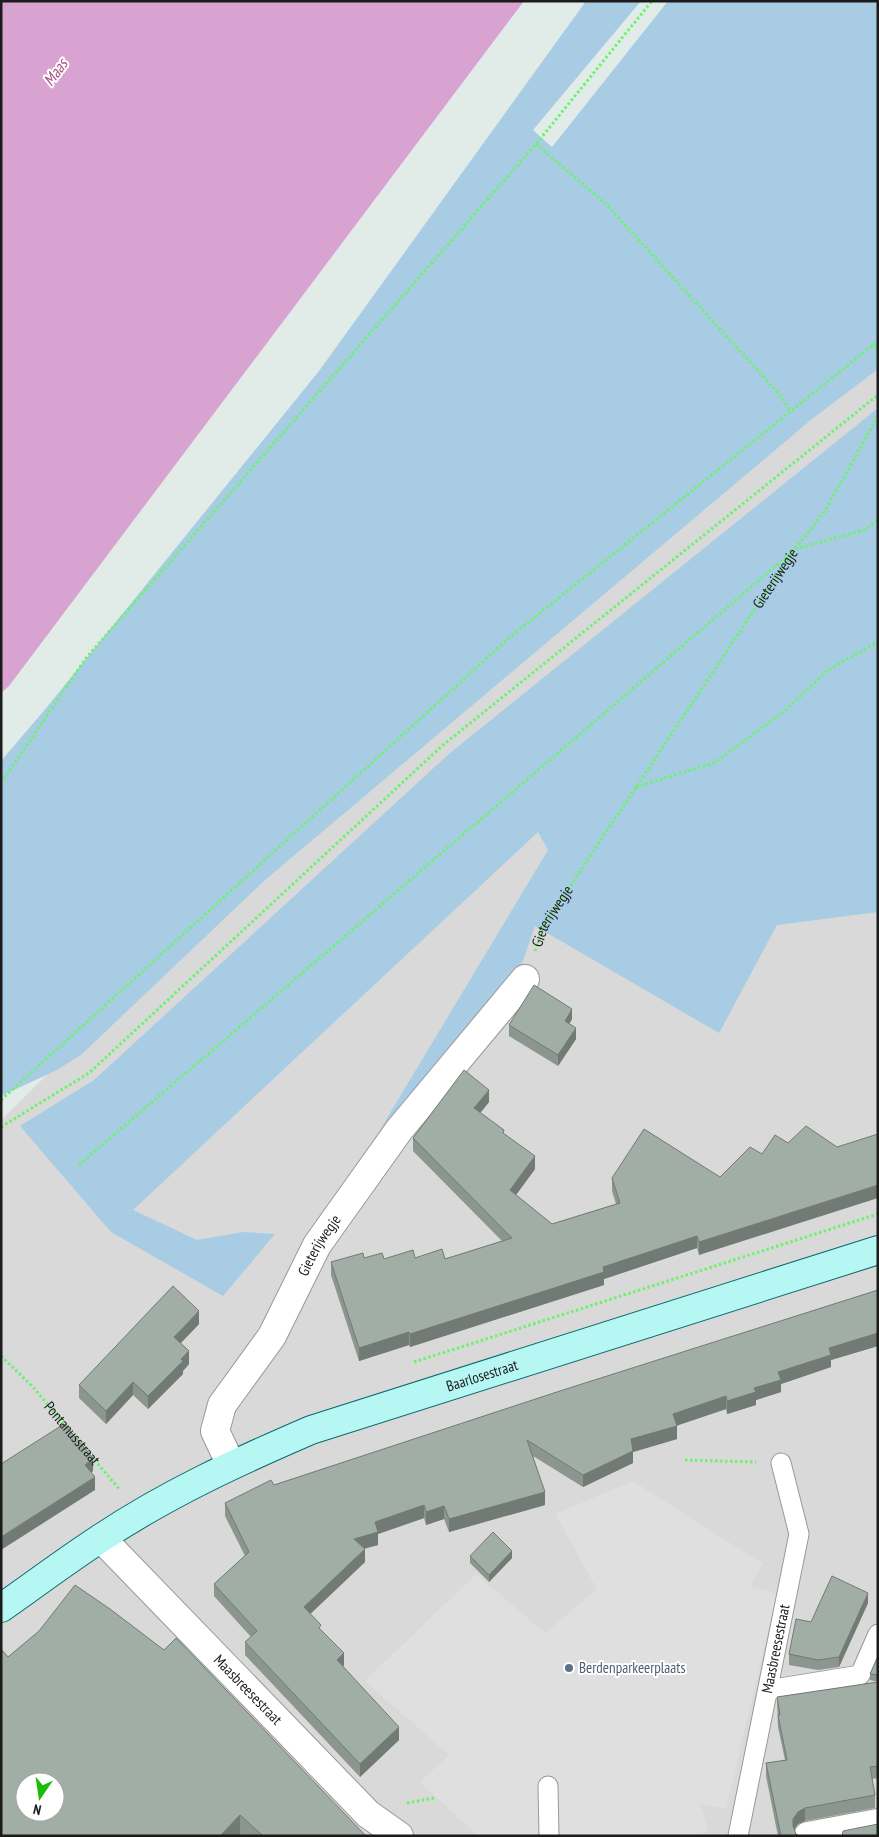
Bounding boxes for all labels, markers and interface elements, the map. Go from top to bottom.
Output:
water label: Maas [38,53,72,89]
street label: Gieterijwegje [748,545,802,612]
street label: Gieterijwegje [527,881,577,949]
street label: Gieterijwegje [293,1211,345,1279]
street label: Baarlosestraat [444,1355,520,1395]
street label: Pontanusstraat [40,1397,105,1469]
street label: Maasbreesestraat [757,1603,794,1695]
street label: Maasbreesestraat [210,1650,286,1728]
place label: Berdenparkeerplaats [579,1658,686,1677]
marker: Berdenparkeerplaats [563,1662,575,1674]
north arrow [15,1772,65,1822]
text: N [31,1800,43,1819]

